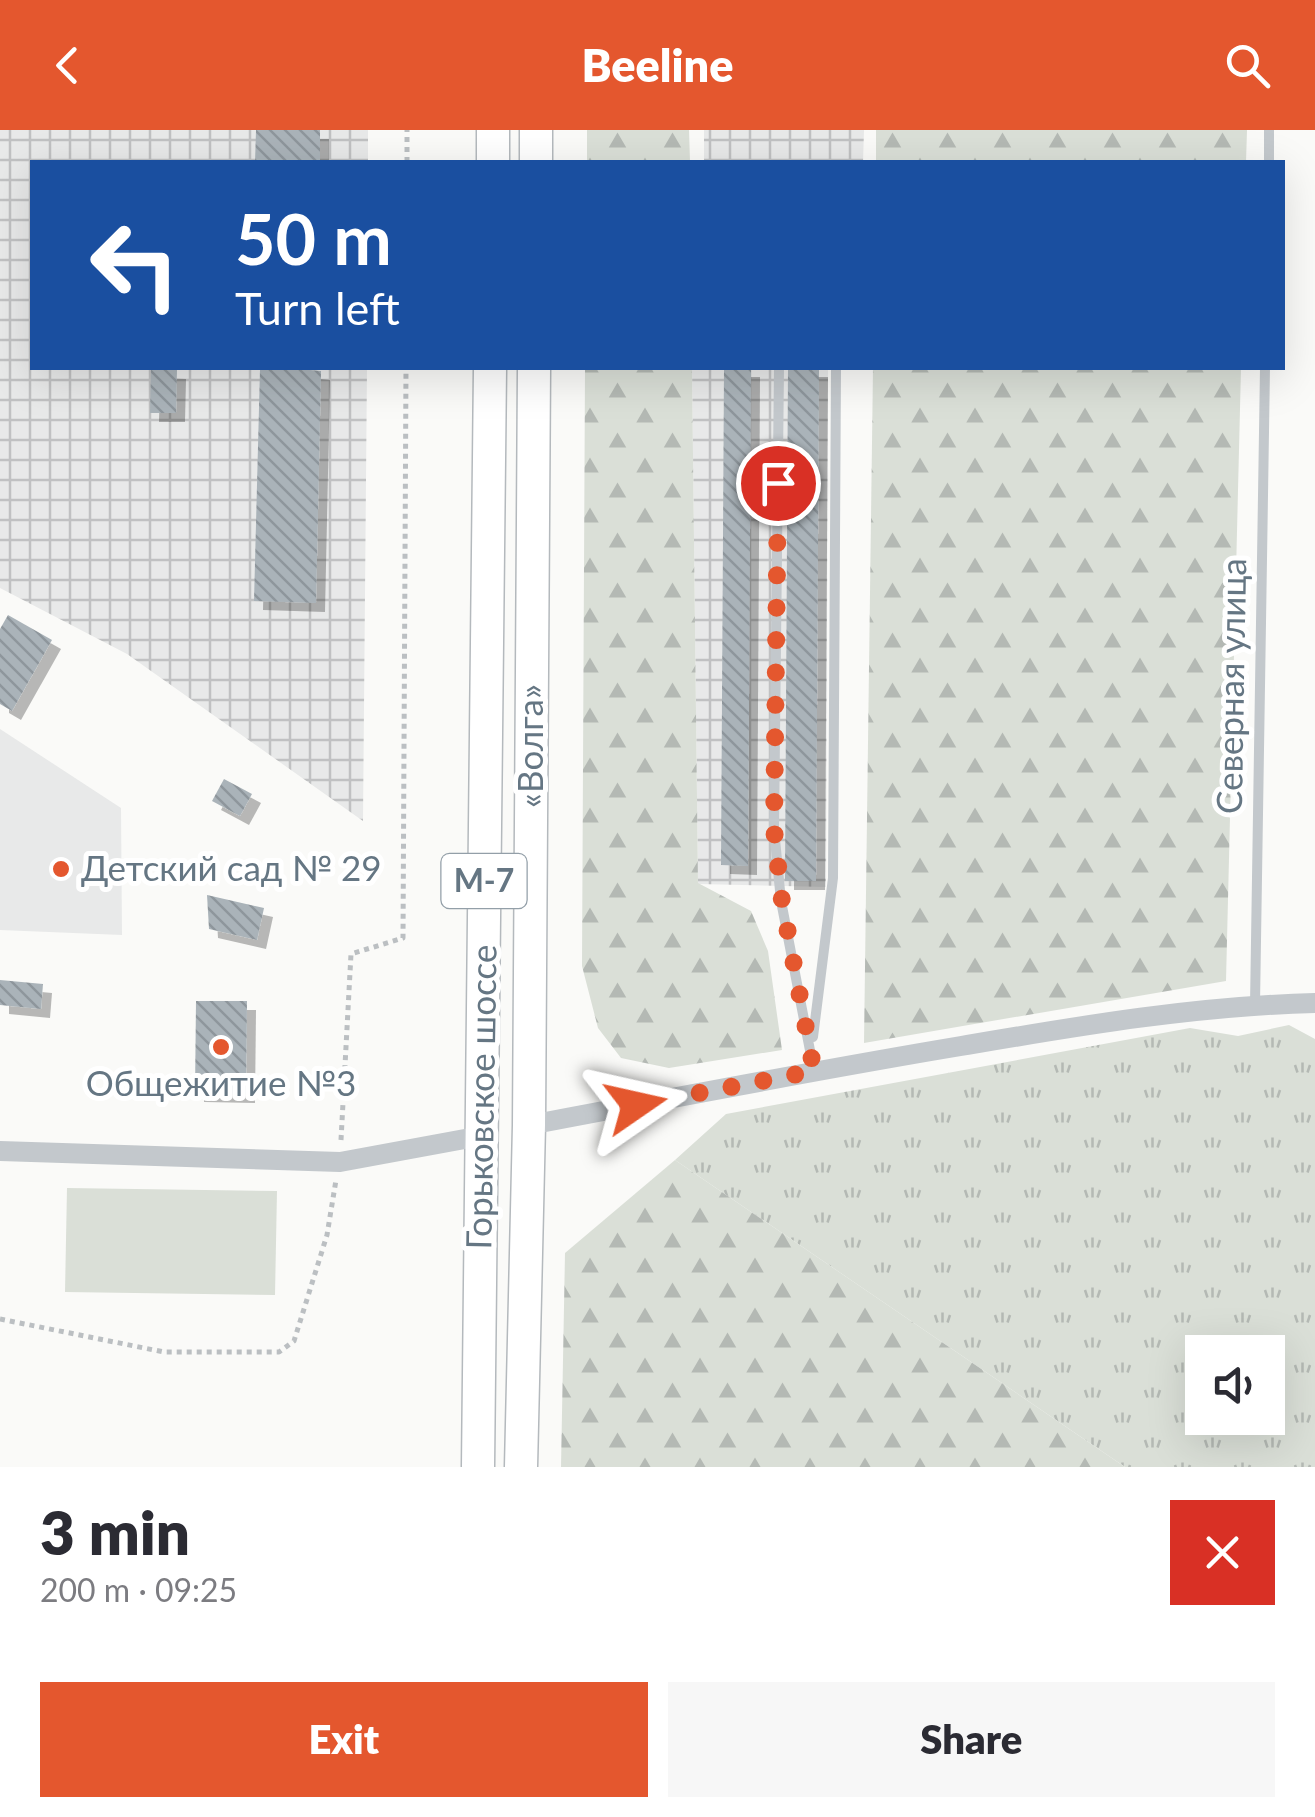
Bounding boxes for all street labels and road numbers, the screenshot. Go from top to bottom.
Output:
street label: Северная улица [1207,558,1253,814]
street label: «Волга» [508,684,550,808]
road number: М-7 [442,854,526,908]
street label: Горьковское шоссе [456,944,504,1250]

